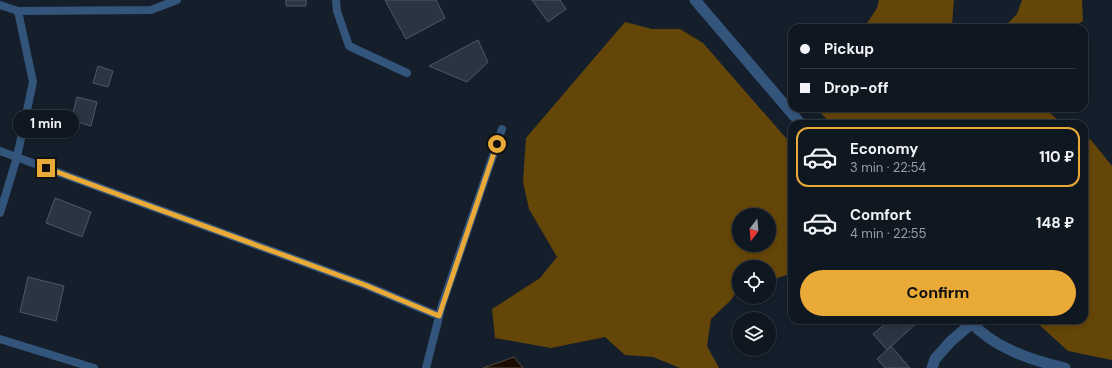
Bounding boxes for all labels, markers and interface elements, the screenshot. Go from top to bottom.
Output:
text: Pickup [824,39,874,59]
text: Drop-off [824,78,889,98]
callout: 1 min [13,110,79,138]
text: 1 min [30,115,62,132]
route start [488,135,506,153]
icon: car [802,139,838,175]
text: Economy [850,139,918,159]
text: 110 ₽ [1039,147,1074,167]
route end [37,159,55,177]
text: 3 min · 22:54 [850,159,926,176]
icon: car [802,205,838,241]
text: Comfort [850,205,911,225]
north arrow [732,208,776,252]
map controls [732,208,776,356]
text: 148 ₽ [1036,213,1074,233]
text: 4 min · 22:55 [850,225,926,242]
button: locate [732,260,776,304]
button: Confirm [800,270,1076,316]
button: layers [732,312,776,356]

